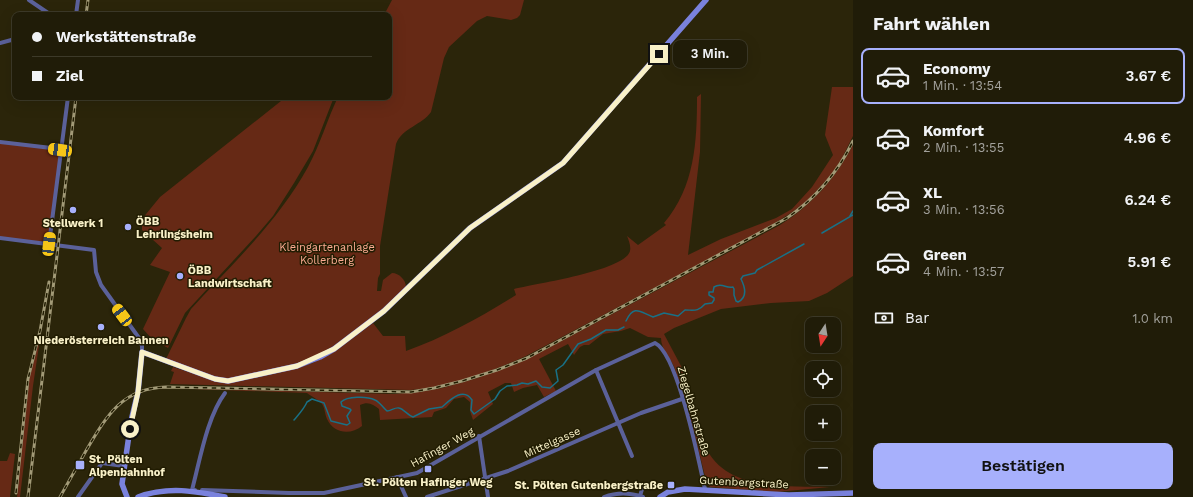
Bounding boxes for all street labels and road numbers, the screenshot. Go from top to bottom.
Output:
street label: Ziegelbahnstraße [675,365,713,457]
street label: Mittelgasse [522,424,583,461]
street label: Hafinger Weg [408,425,476,470]
street label: Gutenbergstraße [699,474,789,491]

